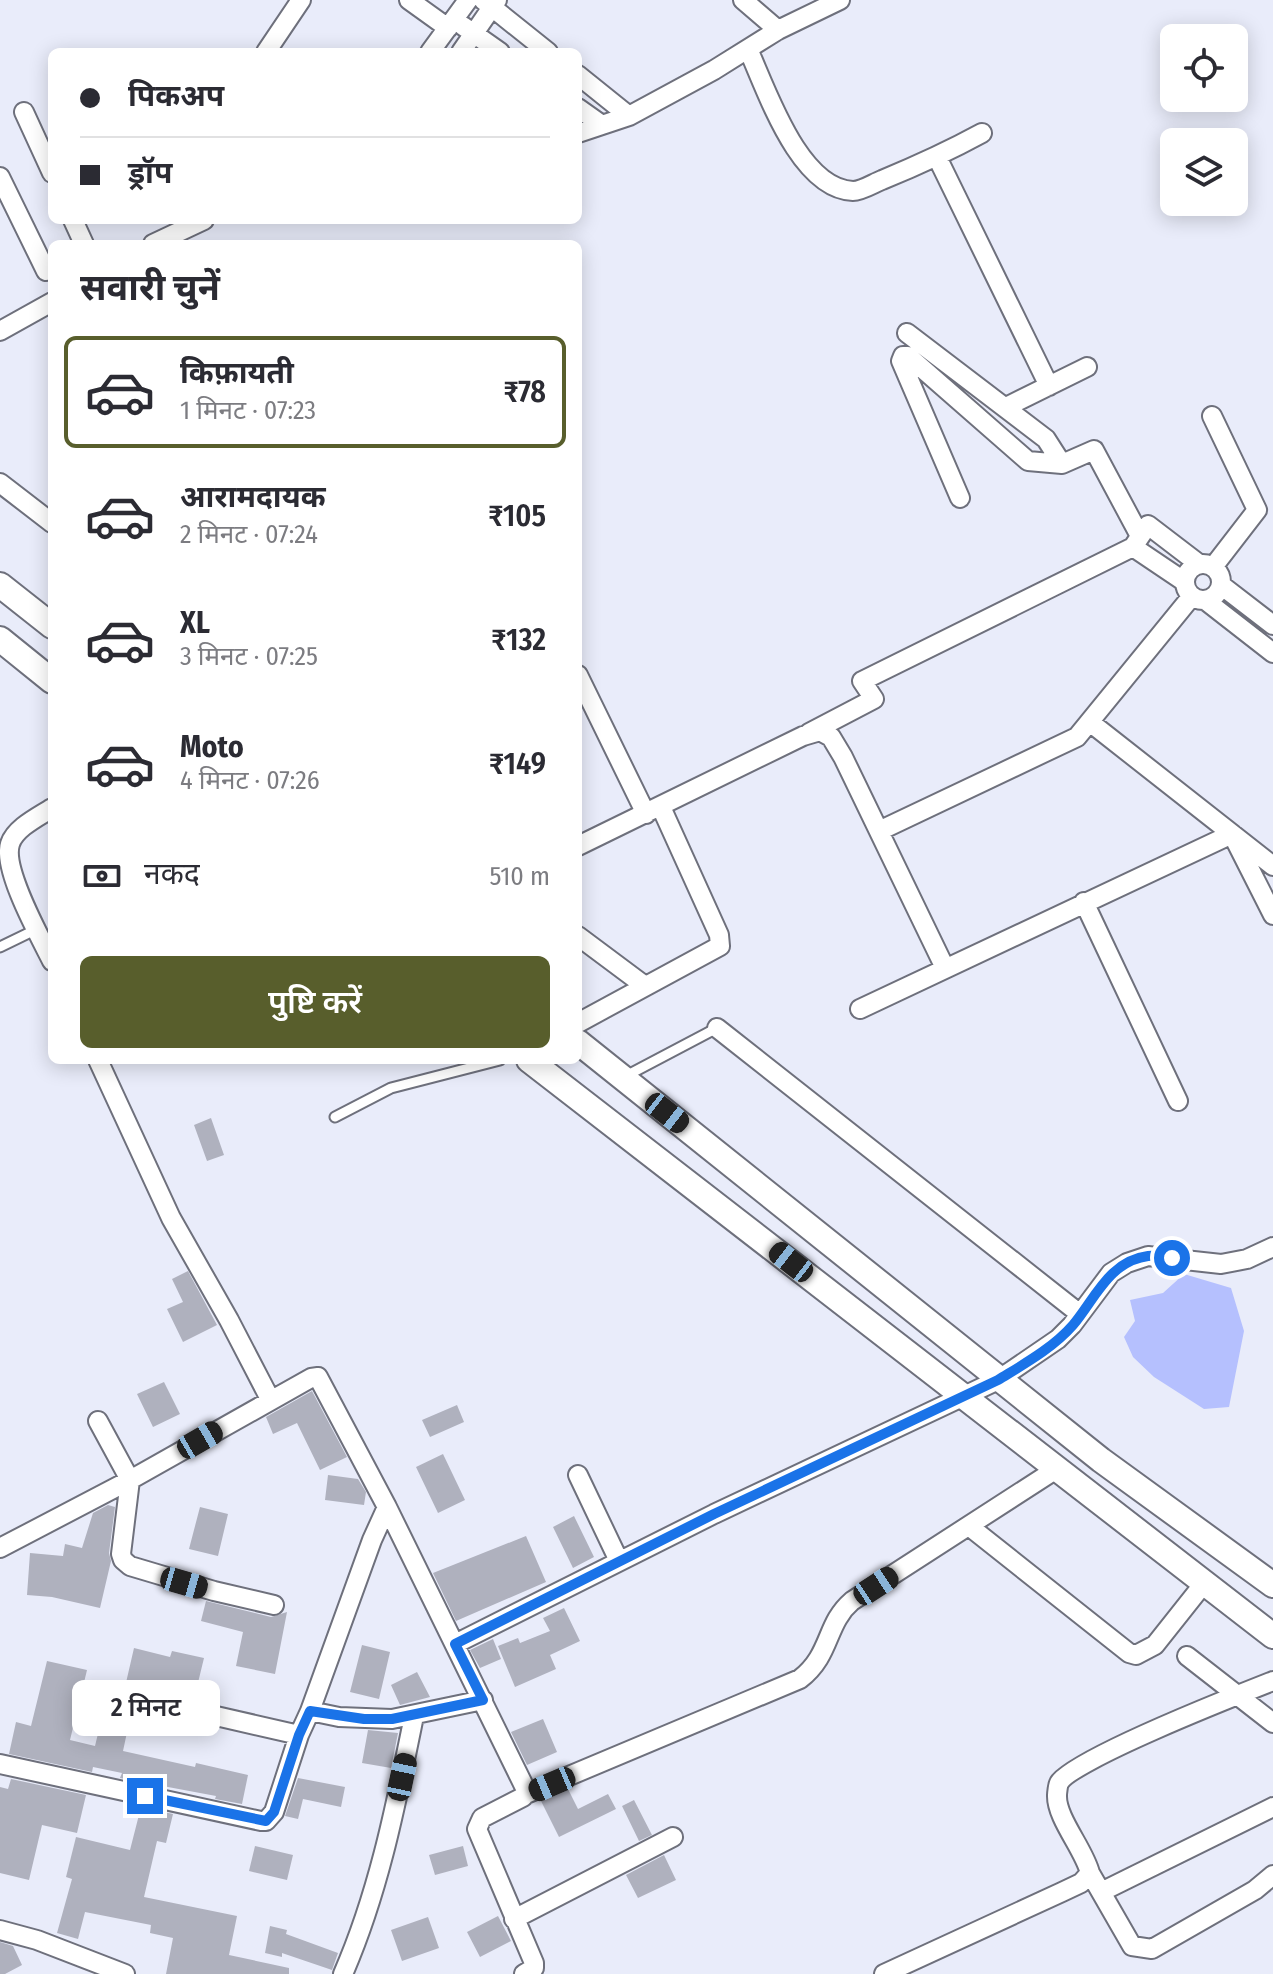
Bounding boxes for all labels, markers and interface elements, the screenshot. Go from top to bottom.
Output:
map controls [1160,24,1248,216]
button: locate [1160,24,1248,112]
text: पिकअप [128,78,224,114]
button: layers [1160,128,1248,216]
text: ड्रॉप [128,155,172,191]
text: सवारी चुनें [80,266,220,310]
text: किफ़ायती [180,355,294,391]
icon: car [84,356,156,428]
text: ₹78 [504,374,546,410]
text: 1 मिनट · 07:23 [180,395,316,426]
text: आरामदायक [180,479,326,515]
icon: car [84,480,156,552]
text: ₹105 [488,498,546,534]
text: 2 मिनट · 07:24 [180,519,318,550]
icon: car [84,604,156,676]
text: XL [180,605,210,641]
text: ₹132 [491,622,546,658]
text: 3 मिनट · 07:25 [180,641,318,672]
icon: car [84,728,156,800]
text: Moto [180,729,244,765]
text: ₹149 [489,746,546,782]
text: 4 मिनट · 07:26 [180,765,320,796]
icon: cash [80,854,124,898]
text: नकद [144,856,200,892]
text: 510 m [490,861,550,892]
button: पुष्टि करें [80,956,550,1048]
car [641,1089,693,1137]
car [765,1238,817,1286]
route start [1154,1240,1190,1276]
car [173,1418,227,1462]
car [849,1563,903,1609]
car [158,1565,210,1601]
callout: 2 मिनट [71,1680,219,1736]
text: 2 मिनट [111,1692,181,1723]
car [385,1751,419,1803]
car [525,1764,579,1804]
route end [127,1778,163,1814]

